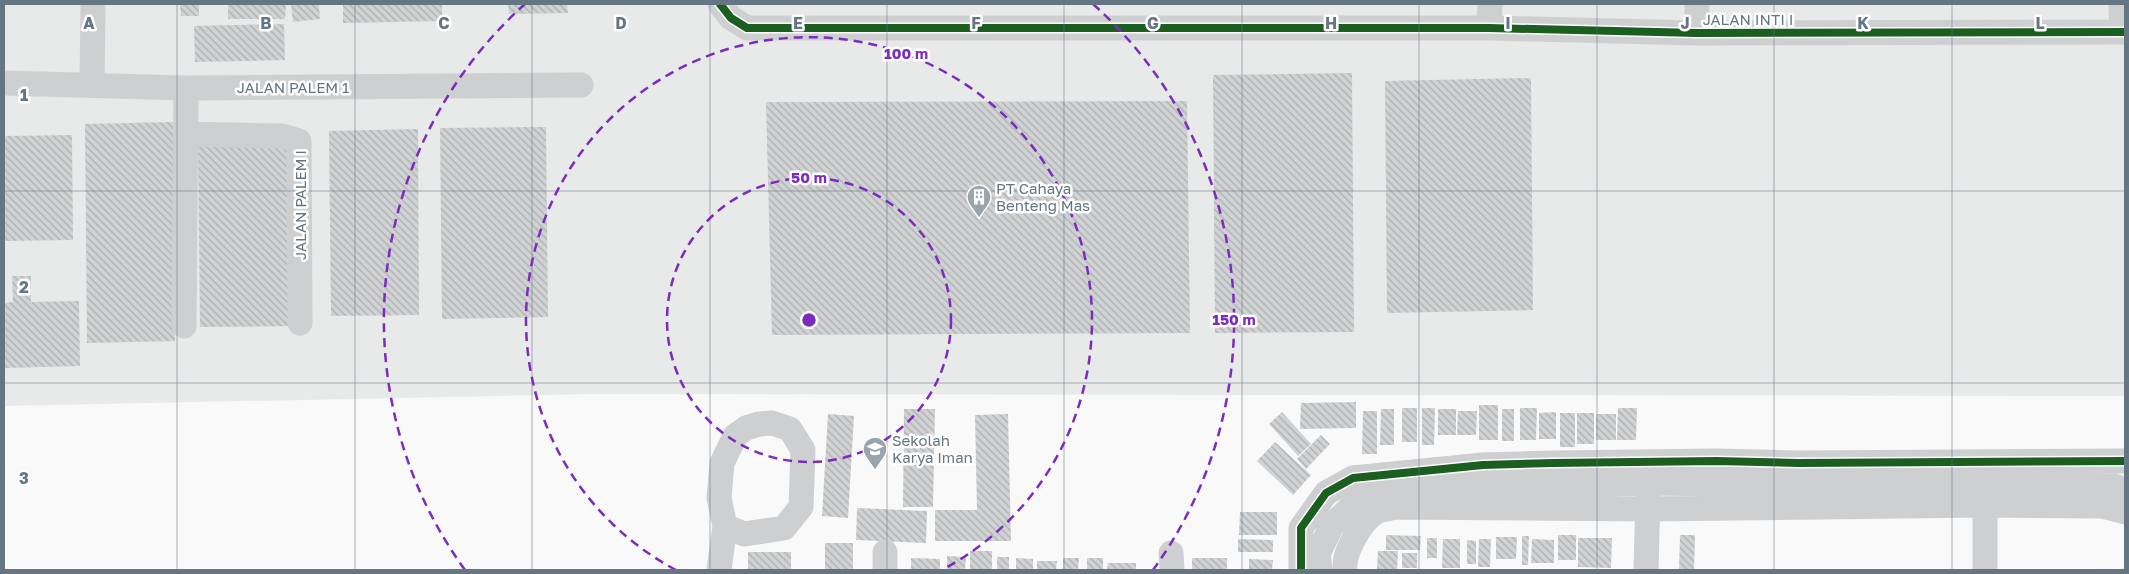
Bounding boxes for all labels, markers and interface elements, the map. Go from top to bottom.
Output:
street label: JALAN INTI I [1703,10,1793,28]
text: A [83,13,95,33]
text: B [260,13,272,33]
text: C [438,13,450,33]
text: D [615,13,627,33]
text: E [793,13,803,33]
text: F [971,13,981,33]
text: G [1147,13,1159,33]
text: H [1325,13,1337,33]
text: I [1505,13,1511,33]
text: J [1680,13,1690,33]
text: K [1857,13,1869,33]
text: L [2035,13,2045,33]
text: 100 m [884,44,928,62]
street label: JALAN PALEM 1 [237,78,349,96]
text: 1 [20,85,28,105]
street label: JALAN PALEM I [291,150,309,260]
text: 50 m [791,168,827,186]
place label: PT Cahaya Benteng Mas [996,179,1090,214]
building icon: PT Cahaya Benteng Mas [966,184,992,218]
text: 2 [19,277,29,297]
text: 150 m [1212,310,1256,328]
centre of rings [800,311,818,329]
place label: Sekolah Karya Iman [892,431,973,466]
school or university icon: Sekolah Karya Iman [862,436,888,470]
text: 3 [19,468,29,488]

